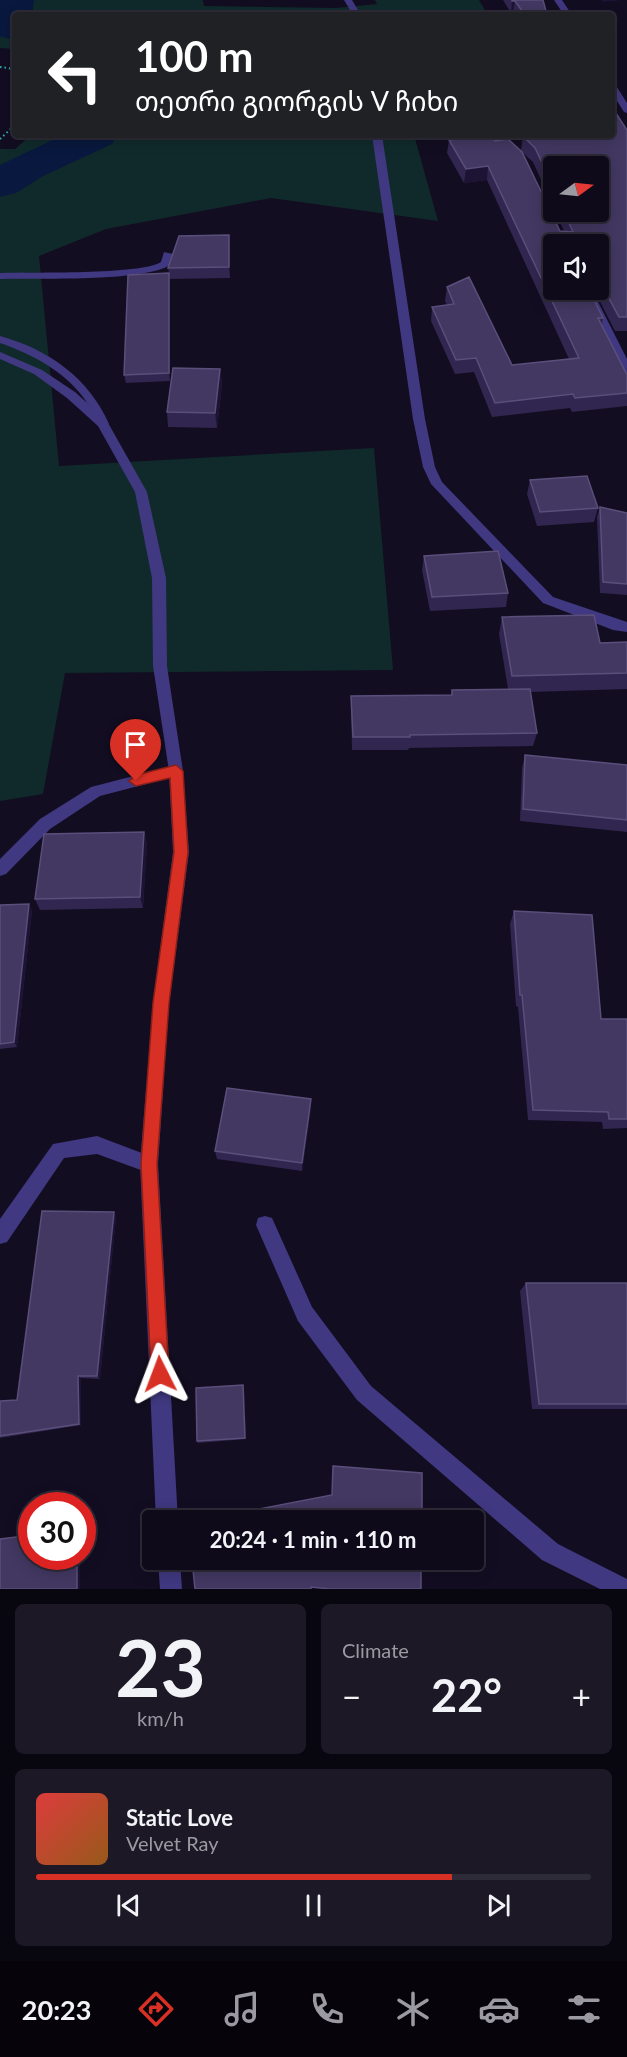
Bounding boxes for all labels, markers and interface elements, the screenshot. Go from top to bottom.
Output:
text: 100 m [135,31,253,81]
icon: left [36,36,114,114]
text: თეთრი გიორგის V ჩიხი [135,84,458,117]
north arrow [543,156,609,222]
map controls [543,156,609,300]
button: sound [543,234,609,300]
pin [110,719,161,781]
icon: arrive [119,728,152,761]
position arrow [128,1342,192,1406]
speed limit sign: 30 [18,1492,96,1570]
text: 20:24 · 1 min · 110 m [210,1526,416,1553]
text: 23 [115,1620,206,1714]
text: Climate [342,1638,409,1662]
text: 22° [431,1668,502,1722]
text: − [342,1676,361,1716]
text: + [572,1676,591,1716]
text: km/h [137,1706,184,1730]
text: Static Love [126,1804,233,1831]
text: Velvet Ray [126,1831,219,1855]
icon: previous [112,1889,145,1922]
icon: pause [297,1889,330,1922]
icon: next [482,1889,515,1922]
icon: directions [135,1988,177,2030]
icon: music [221,1988,263,2030]
icon: phone [306,1988,348,2030]
icon: climate [392,1988,434,2030]
icon: car [478,1988,520,2030]
icon: filters [563,1988,605,2030]
text: 20:23 [22,1993,91,2026]

